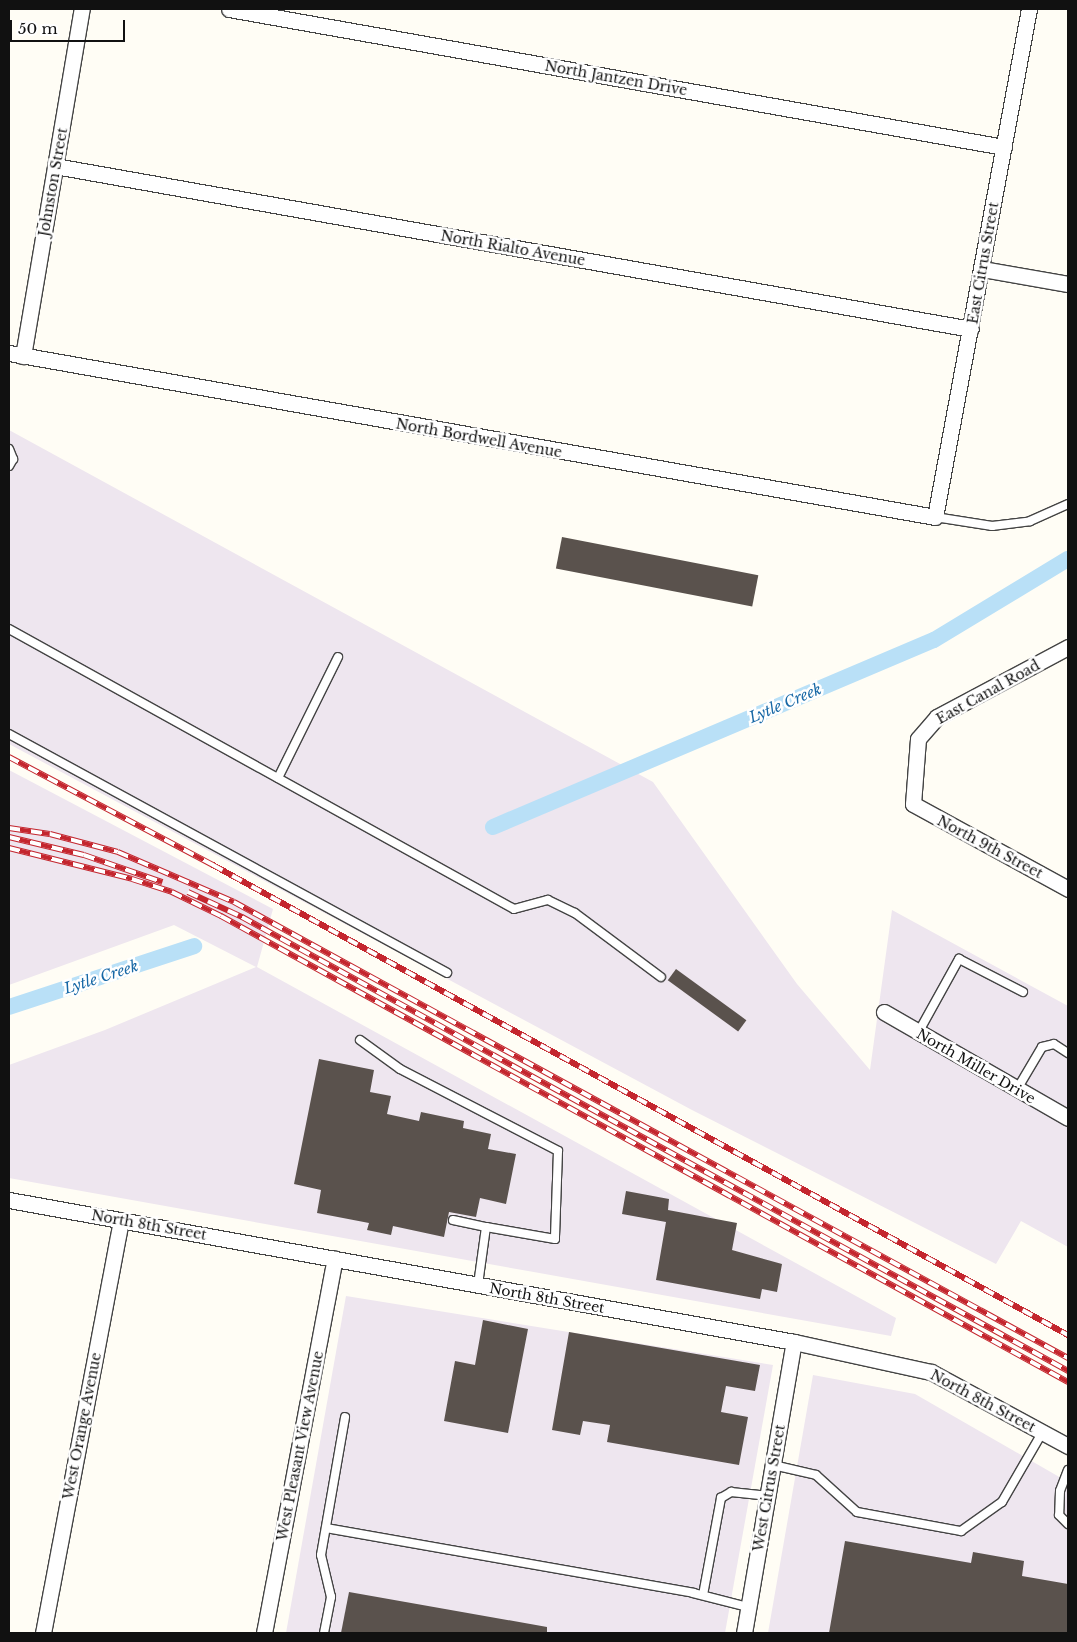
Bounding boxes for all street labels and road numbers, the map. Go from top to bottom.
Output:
street label: North Jantzen Drive [544,57,688,99]
street label: Johnston Street [35,126,71,238]
street label: East Citrus Street [964,201,1002,325]
street label: North Rialto Avenue [439,227,587,269]
street label: North Bordwell Avenue [394,415,564,461]
street label: East Canal Road [933,657,1043,727]
street label: North 9th Street [934,812,1046,882]
street label: North Miller Drive [913,1025,1039,1107]
street label: North 8th Street [90,1207,208,1243]
street label: North 8th Street [488,1280,606,1316]
street label: West Pleasant View Avenue [273,1349,327,1543]
street label: West Orange Avenue [59,1351,105,1501]
street label: North 8th Street [928,1366,1038,1436]
street label: West Citrus Street [750,1423,788,1553]

